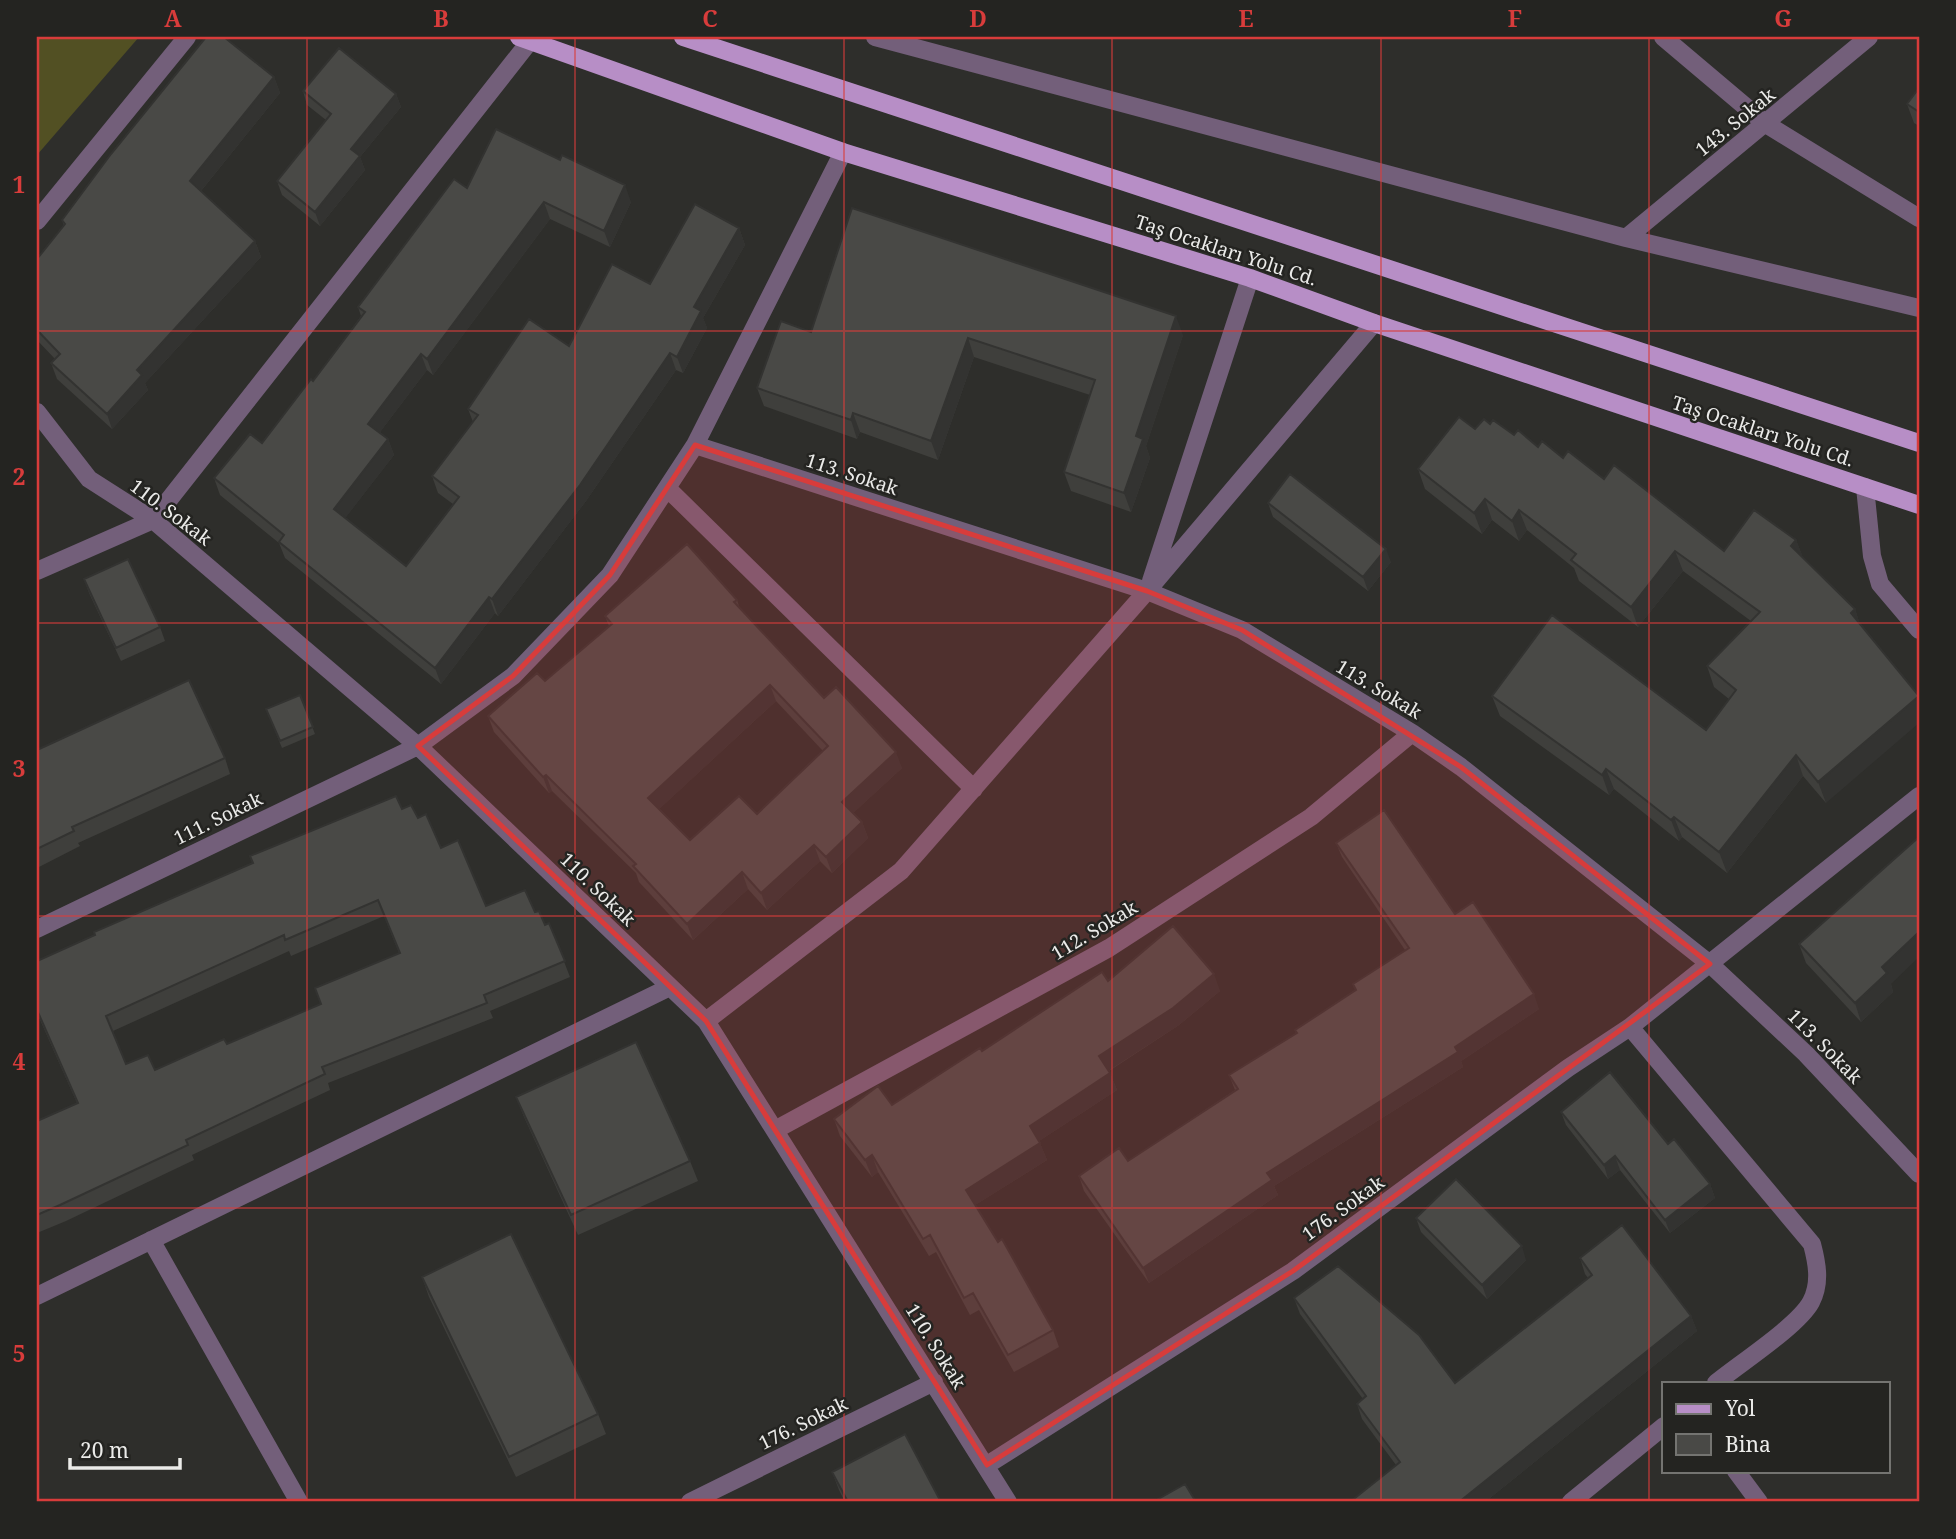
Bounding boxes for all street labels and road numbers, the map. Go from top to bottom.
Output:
street label: 143. Sokak [1690,81,1781,162]
street label: Taş Ocakları Yolu Cd. [1132,208,1320,292]
street label: Taş Ocakları Yolu Cd. [1669,389,1857,473]
street label: 113. Sokak [802,447,902,501]
street label: 110. Sokak [125,473,218,552]
street label: 113. Sokak [1331,653,1428,725]
street label: 111. Sokak [169,785,268,851]
street label: 110. Sokak [555,846,642,932]
street label: 112. Sokak [1046,894,1143,966]
street label: 113. Sokak [1782,1003,1869,1090]
street label: 176. Sokak [1297,1169,1390,1247]
street label: 110. Sokak [900,1298,973,1394]
street label: 176. Sokak [754,1390,853,1456]

